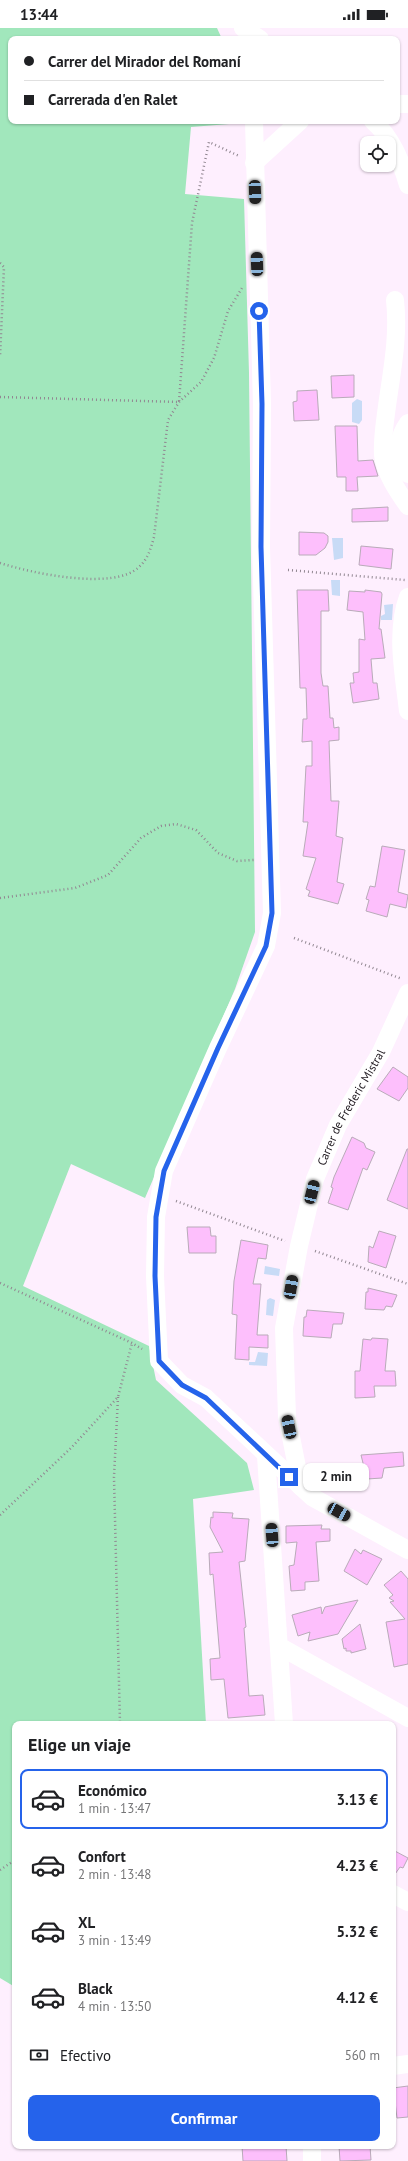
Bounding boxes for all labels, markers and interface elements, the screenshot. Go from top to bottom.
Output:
text: 13:44 [20,5,58,24]
text: Carrer del Mirador del Romaní [48,52,241,71]
text: Carrerada d'en Ralet [48,90,178,109]
map controls [360,136,396,172]
button: locate [360,136,396,172]
car [249,180,261,204]
car [251,252,263,276]
route start [250,302,268,320]
street label: Carrer de Frederic Mistral [314,1046,388,1168]
car [303,1179,321,1205]
car [283,1274,299,1300]
car [281,1414,297,1440]
callout: 2 min [303,1463,369,1491]
route end [280,1468,298,1486]
text: 2 min [320,1468,352,1485]
car [326,1501,352,1523]
car [265,1523,279,1547]
text: Elige un viaje [28,1733,131,1756]
icon: car [30,1781,66,1817]
text: Económico [78,1781,147,1800]
text: 3.13 € [336,1790,378,1809]
text: 1 min · 13:47 [78,1800,151,1817]
icon: car [30,1847,66,1883]
text: Confort [78,1847,126,1866]
text: 4.23 € [336,1856,378,1875]
text: 2 min · 13:48 [78,1866,151,1883]
icon: car [30,1913,66,1949]
text: XL [78,1913,95,1932]
text: 5.32 € [336,1922,378,1941]
text: 3 min · 13:49 [78,1932,151,1949]
icon: car [30,1979,66,2015]
text: Black [78,1979,113,1998]
text: 4.12 € [336,1988,378,2007]
text: 4 min · 13:50 [78,1998,151,2015]
icon: cash [28,2044,50,2066]
text: Efectivo [60,2046,111,2065]
text: 560 m [345,2047,380,2064]
button: Confirmar [28,2095,380,2141]

